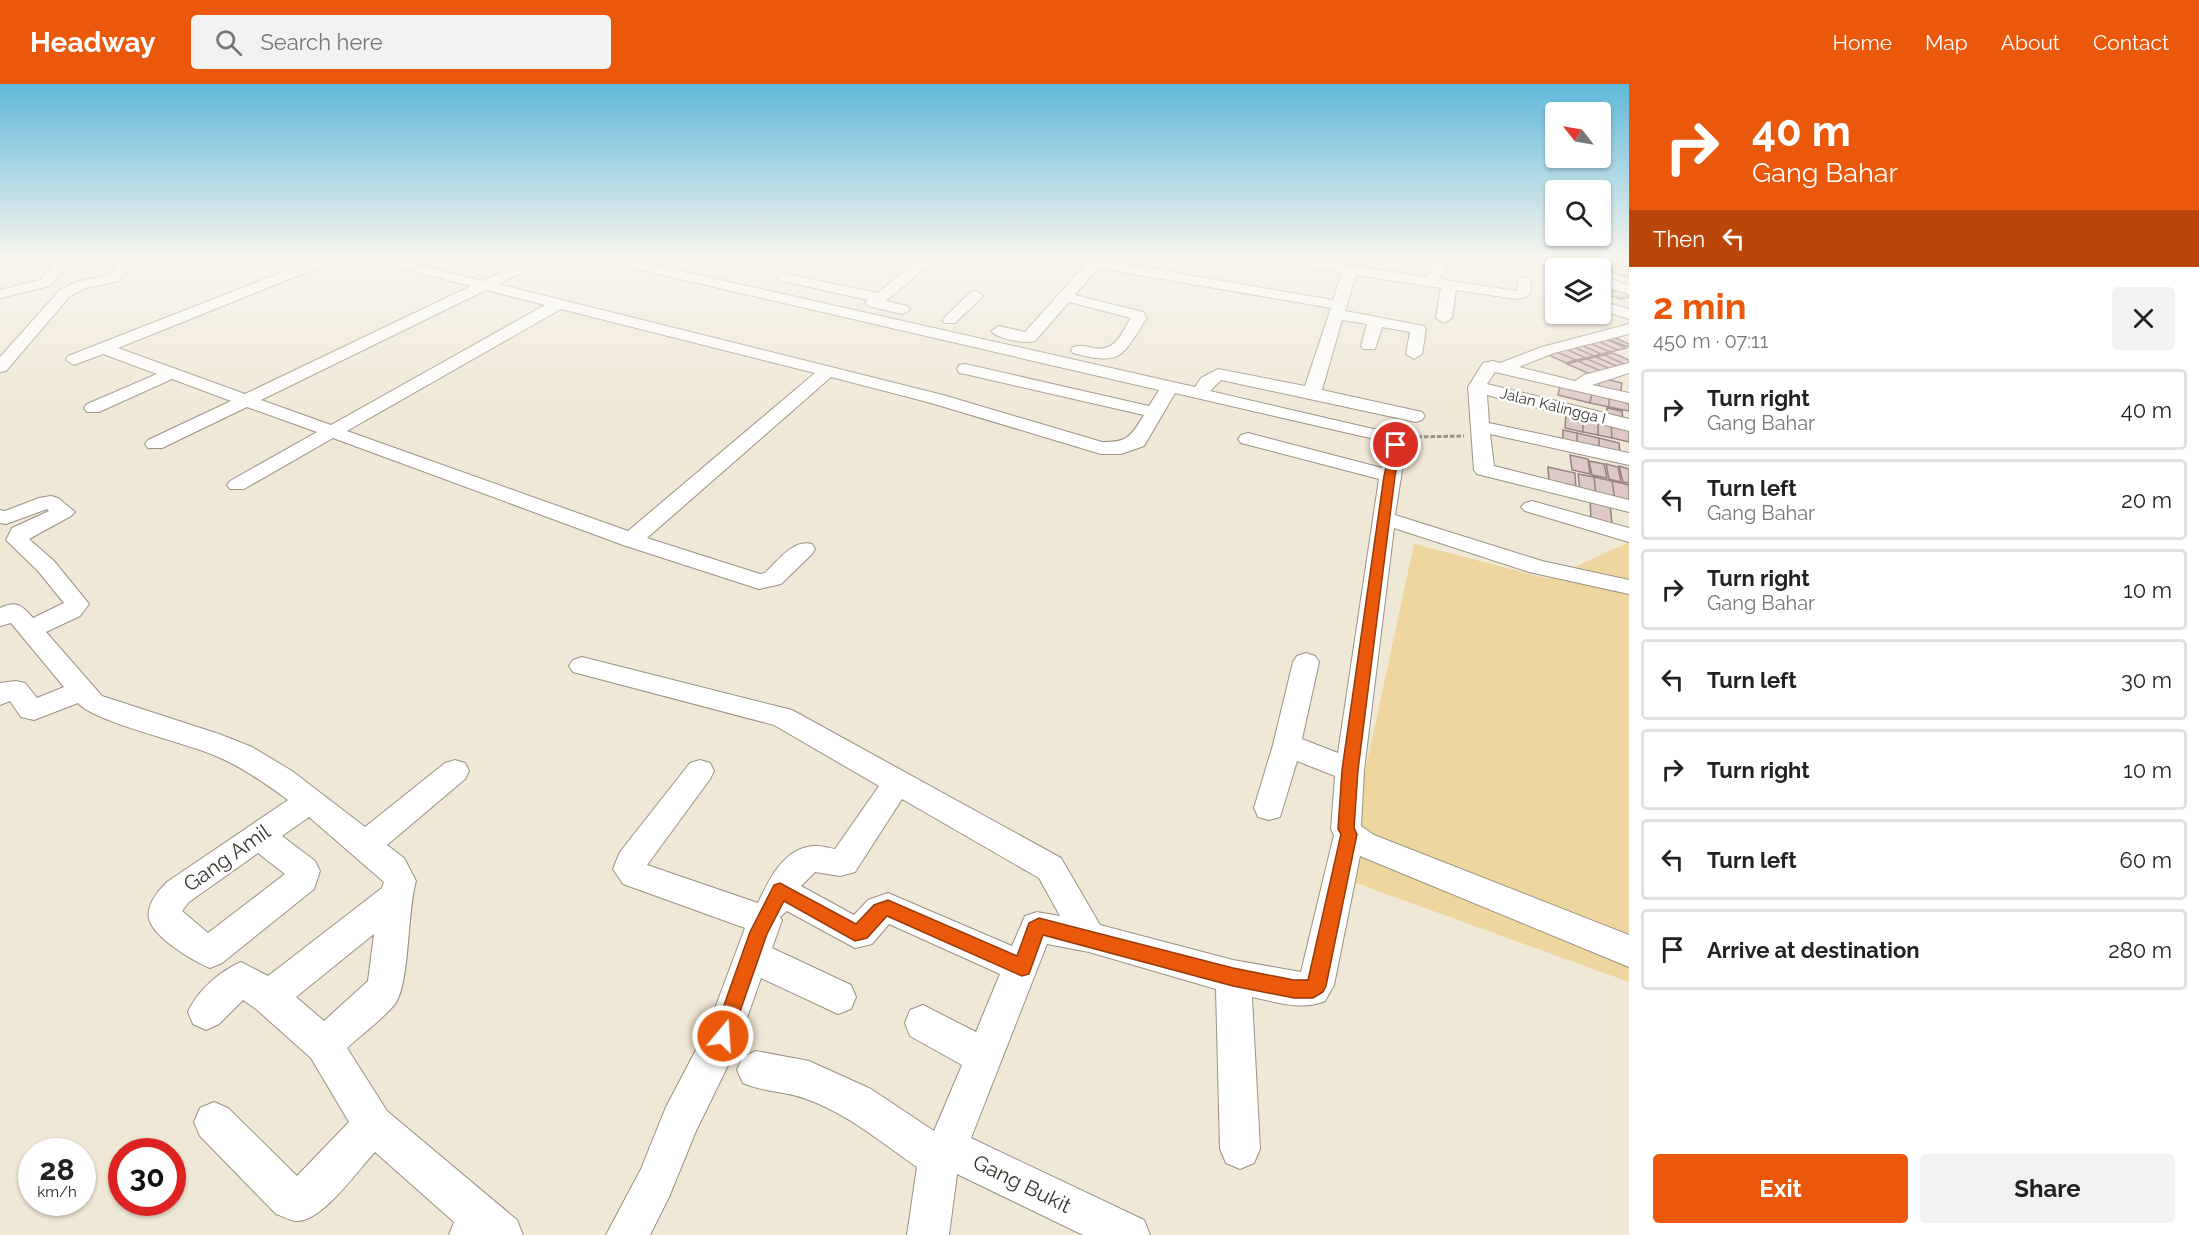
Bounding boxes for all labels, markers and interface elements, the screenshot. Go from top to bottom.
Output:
search box [191,15,611,69]
text: Headway [30,26,155,59]
icon: search [212,26,245,59]
text: Search here [260,29,383,55]
text: Home [1833,30,1892,55]
text: Map [1925,30,1968,55]
text: About [2001,30,2060,55]
text: Contact [2093,30,2169,55]
north arrow [1545,102,1611,168]
map controls [1545,102,1611,324]
text: 40 m [1752,107,1851,156]
icon: right [1653,108,1731,186]
text: Gang Bahar [1752,157,1898,188]
button: search [1545,180,1611,246]
icon: left [1717,222,1750,255]
text: Then [1653,226,1705,252]
button: layers [1545,258,1611,324]
text: 2 min [1653,285,1746,327]
button: close [2112,287,2175,350]
text: 450 m · 07:11 [1653,329,1768,353]
street label: Jalan Kalingga I [1498,384,1608,428]
text: Turn right [1707,385,1810,411]
icon: right [1656,393,1689,426]
text: 40 m [2121,397,2172,423]
text: Gang Bahar [1707,411,1815,435]
pin [1370,419,1421,470]
icon: arrive [1379,428,1412,461]
text: Turn left [1707,475,1797,501]
icon: left [1656,483,1689,516]
text: 20 m [2121,487,2172,513]
text: Gang Bahar [1707,501,1815,525]
text: Turn right [1707,565,1810,591]
icon: right [1656,573,1689,606]
text: 10 m [2123,577,2172,603]
text: Gang Bahar [1707,591,1815,615]
icon: left [1656,663,1689,696]
text: Turn left [1707,667,1797,693]
text: 30 m [2121,667,2172,693]
icon: right [1656,753,1689,786]
text: Turn right [1707,757,1810,783]
text: 10 m [2123,757,2172,783]
street label: Gang Amil [179,818,275,897]
icon: left [1656,843,1689,876]
text: Turn left [1707,847,1797,873]
text: 60 m [2119,847,2172,873]
icon: arrive [1656,933,1689,966]
text: Arrive at destination [1707,937,1920,963]
text: 280 m [2108,937,2172,963]
position arrow [691,1004,755,1068]
speed limit sign: 30 [108,1138,186,1216]
street label: Gang Bukit [969,1149,1075,1218]
text: 28 [39,1152,75,1187]
button: Exit [1653,1154,1908,1223]
button: Share [1920,1154,2175,1223]
text: km/h [37,1183,77,1201]

